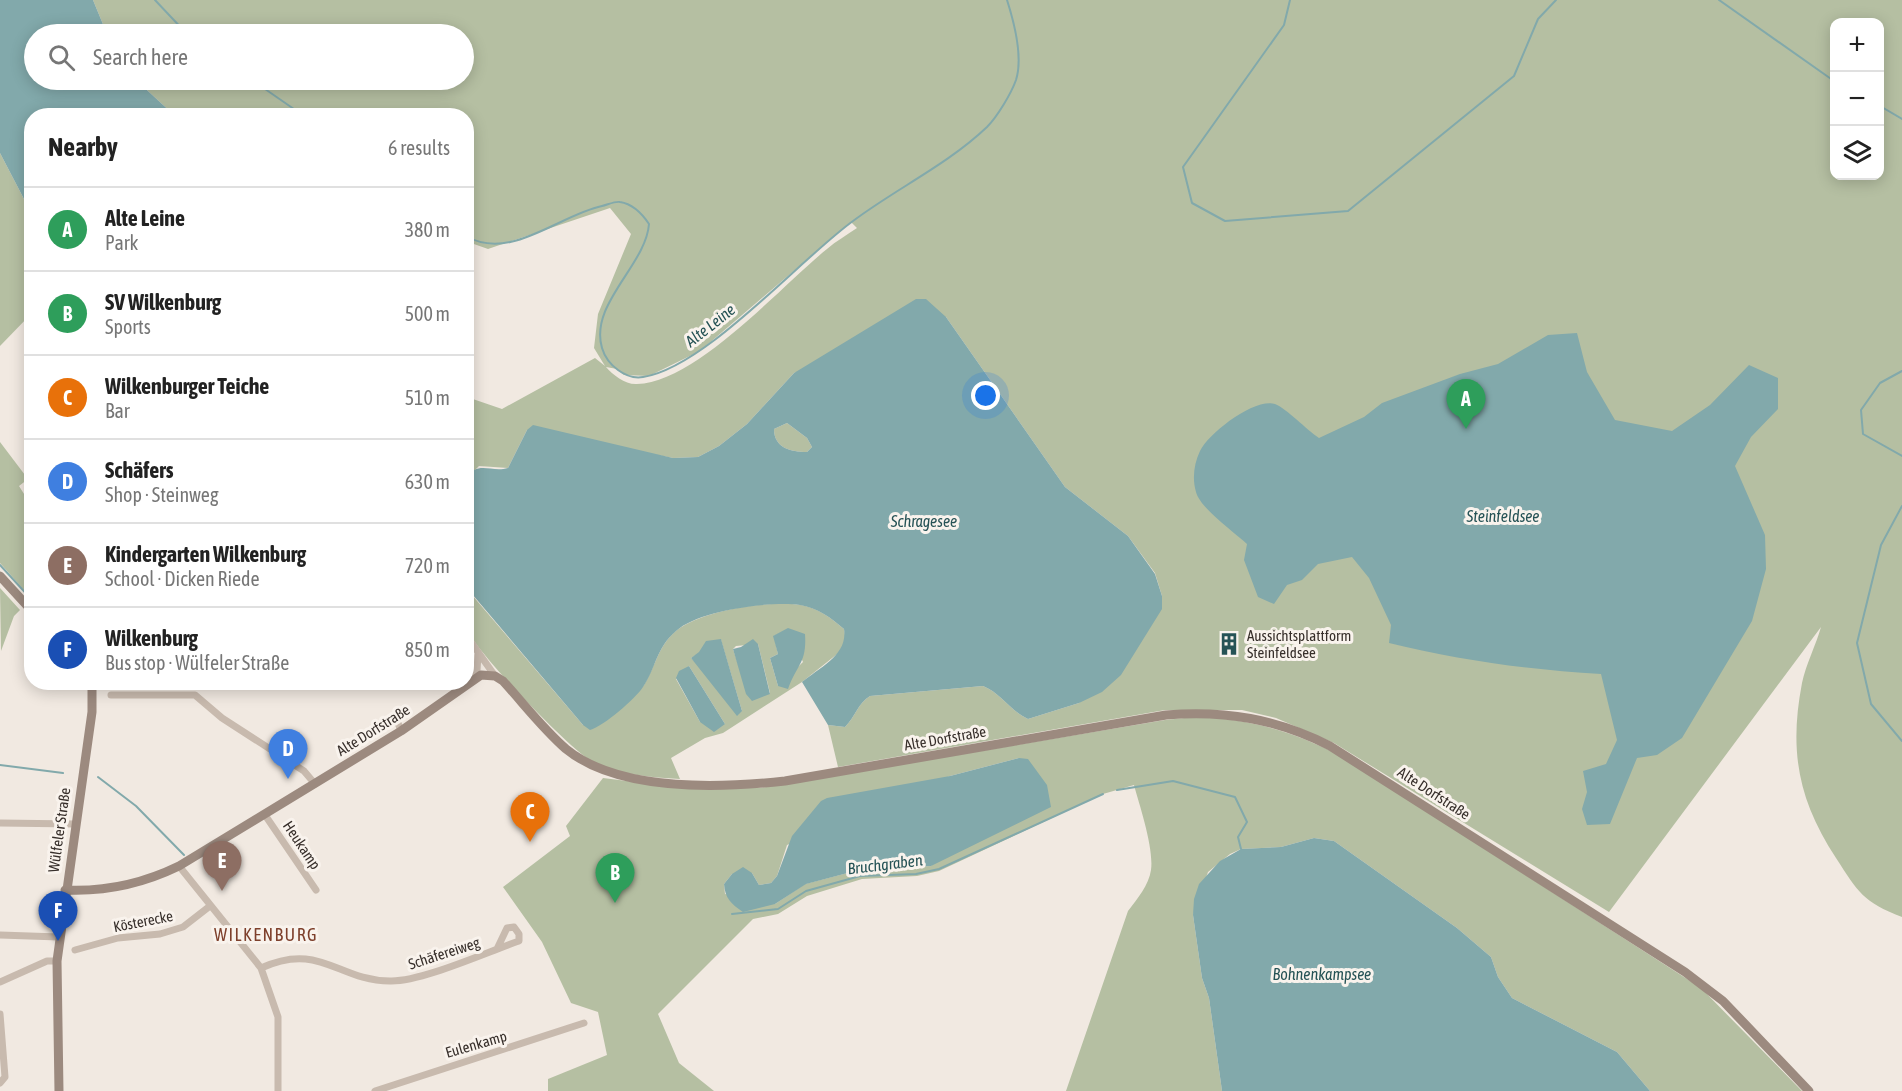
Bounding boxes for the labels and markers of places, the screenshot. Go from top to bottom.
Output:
pin: A [1446,380,1486,429]
place label: Aussichtsplattform Steinfeldsee [1247,627,1351,661]
building icon: Aussichtsplattform Steinfeldsee [1216,631,1242,657]
pin: D [268,730,308,779]
pin: C [510,792,550,842]
pin: E [202,842,242,891]
pin: B [596,854,634,903]
pin: F [38,892,78,941]

